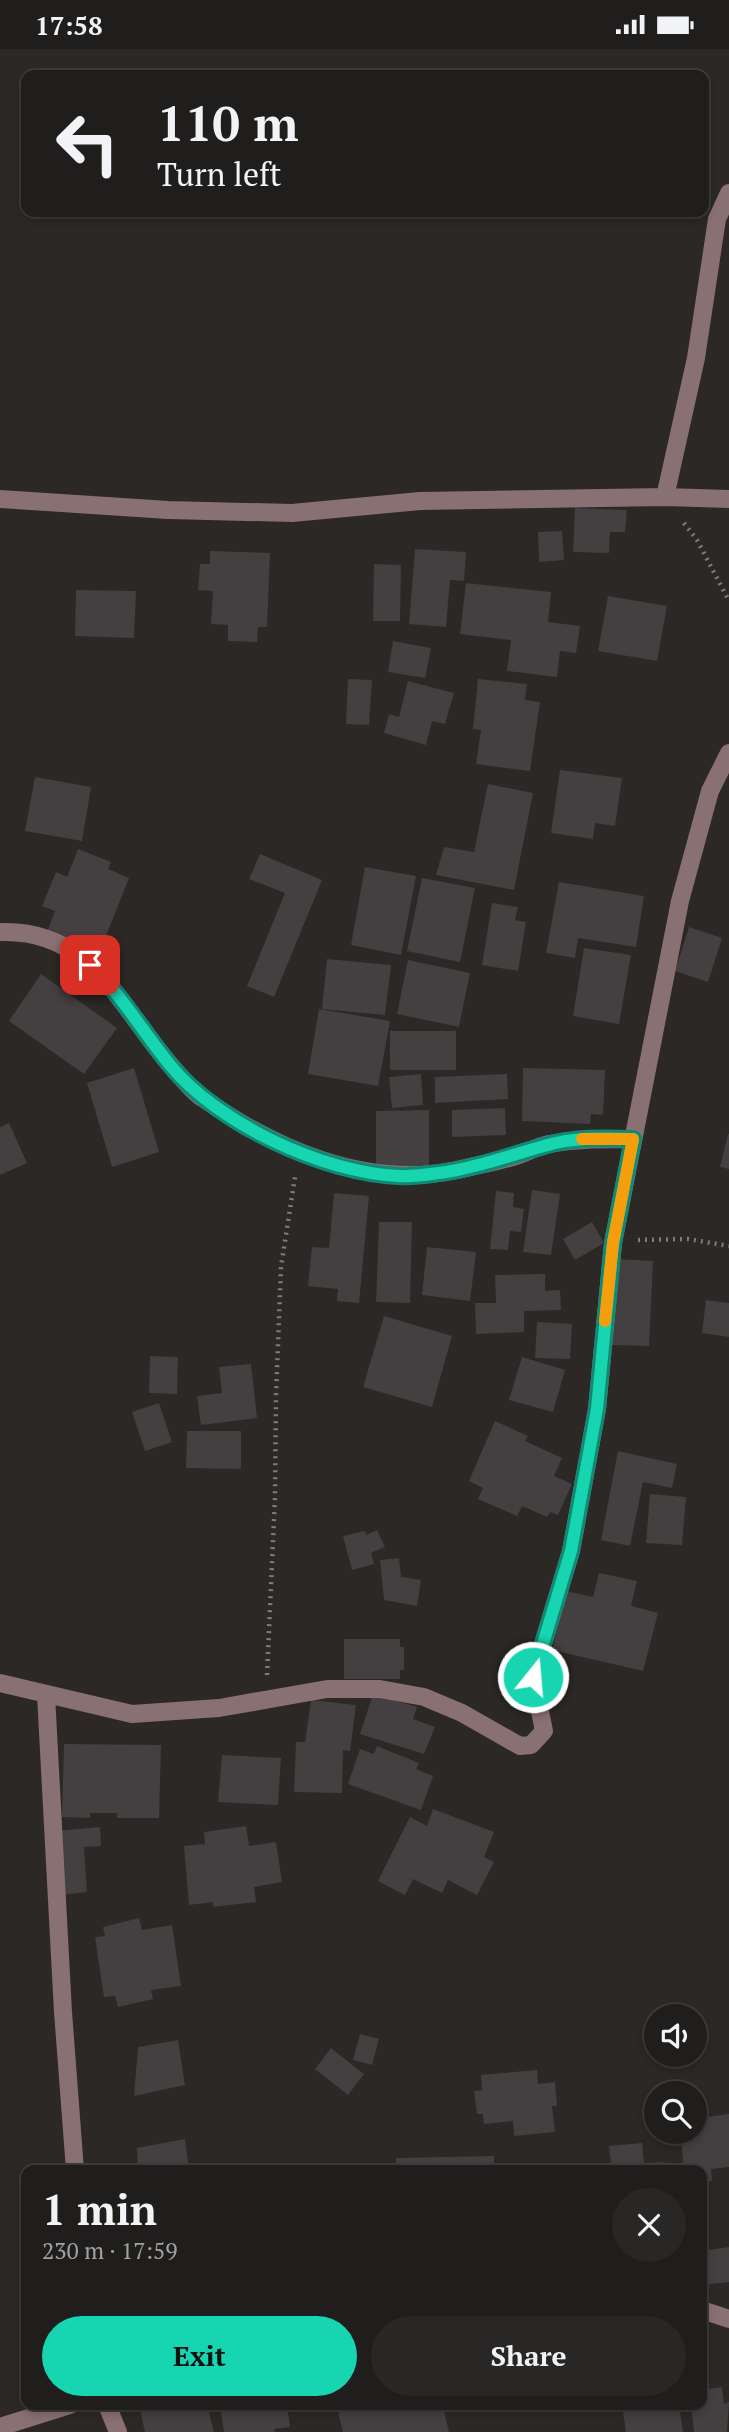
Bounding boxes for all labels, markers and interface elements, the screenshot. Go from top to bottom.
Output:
text: 17:58 [35,8,103,42]
text: 110 m [157,90,299,155]
icon: left [42,98,133,189]
text: Turn left [157,153,281,195]
pin [60,935,120,995]
icon: arrive [71,946,109,984]
position arrow [496,1640,570,1714]
map controls [644,2004,707,2144]
button: sound [644,2004,707,2067]
button: search [644,2081,707,2144]
text: 1 min [42,2181,157,2237]
button: close [612,2188,686,2262]
text: 230 m · 17:59 [42,2235,177,2266]
button: Exit [42,2316,357,2396]
button: Share [371,2316,686,2396]

